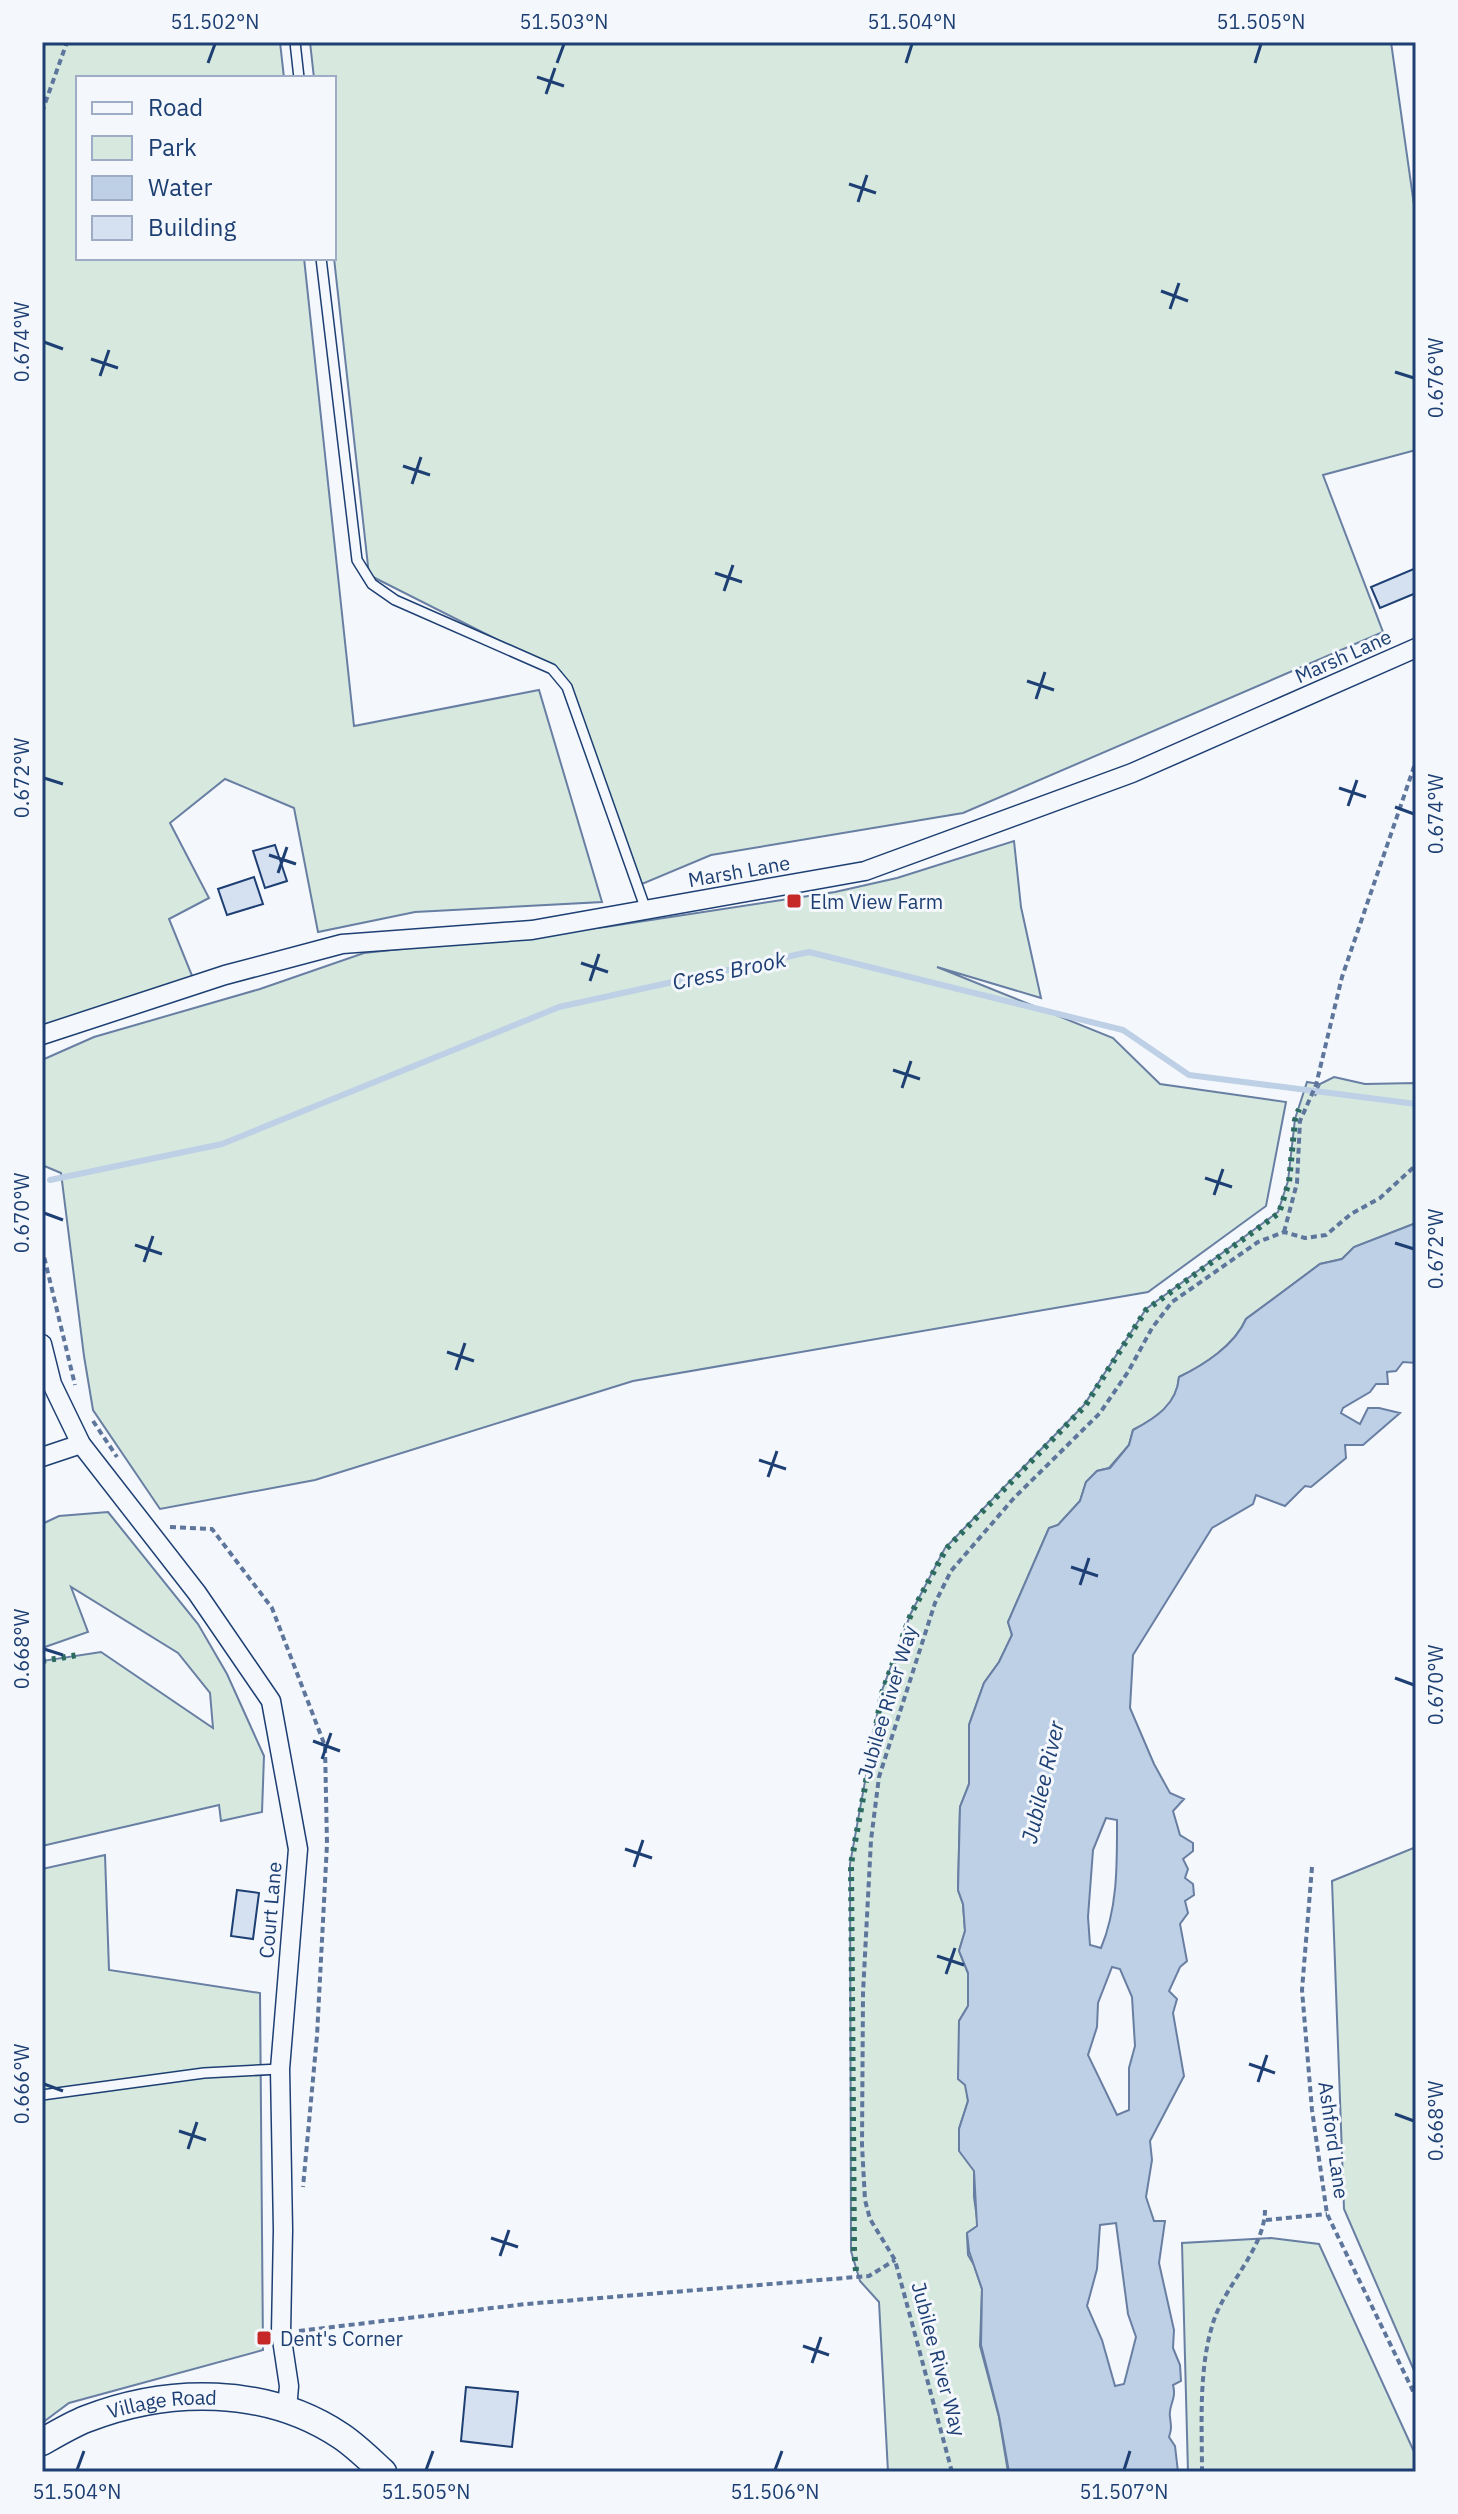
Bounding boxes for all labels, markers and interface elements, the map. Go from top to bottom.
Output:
text: 51.502°N [171,8,259,35]
text: 51.503°N [520,8,608,35]
text: 51.504°N [868,8,956,35]
text: 51.505°N [1217,8,1305,35]
legend [76,76,336,260]
text: Road [148,91,203,123]
text: Park [148,131,197,163]
text: Water [148,171,212,203]
text: Building [148,211,236,243]
text: 0.674°W [8,302,35,382]
text: 0.676°W [1422,338,1449,418]
street label: Marsh Lane [1290,623,1396,689]
text: 0.672°W [8,738,35,818]
text: 0.674°W [1422,774,1449,854]
street label: Marsh Lane [686,849,792,893]
place label: Elm View Farm [810,888,943,915]
marker: Elm View Farm [785,892,803,910]
water label: Cress Brook [670,944,789,996]
text: 0.670°W [8,1173,35,1253]
text: 0.672°W [1422,1209,1449,1289]
text: 0.668°W [8,1609,35,1689]
street label: Jubilee River Way [851,1622,923,1782]
text: 0.670°W [1422,1645,1449,1725]
water label: Jubilee River [1014,1717,1070,1846]
street label: Court Lane [252,1860,288,1960]
text: 0.666°W [8,2044,35,2124]
street label: Ashford Lane [1312,2080,1356,2200]
text: 0.668°W [1422,2081,1449,2161]
street label: Jubilee River Way [905,2279,973,2439]
place label: Dent's Corner [280,2325,403,2352]
marker: Dent's Corner [255,2329,273,2347]
street label: Village Road [104,2383,217,2424]
text: 51.504°N [33,2478,121,2505]
text: 51.505°N [382,2478,470,2505]
text: 51.506°N [731,2478,819,2505]
text: 51.507°N [1080,2478,1168,2505]

